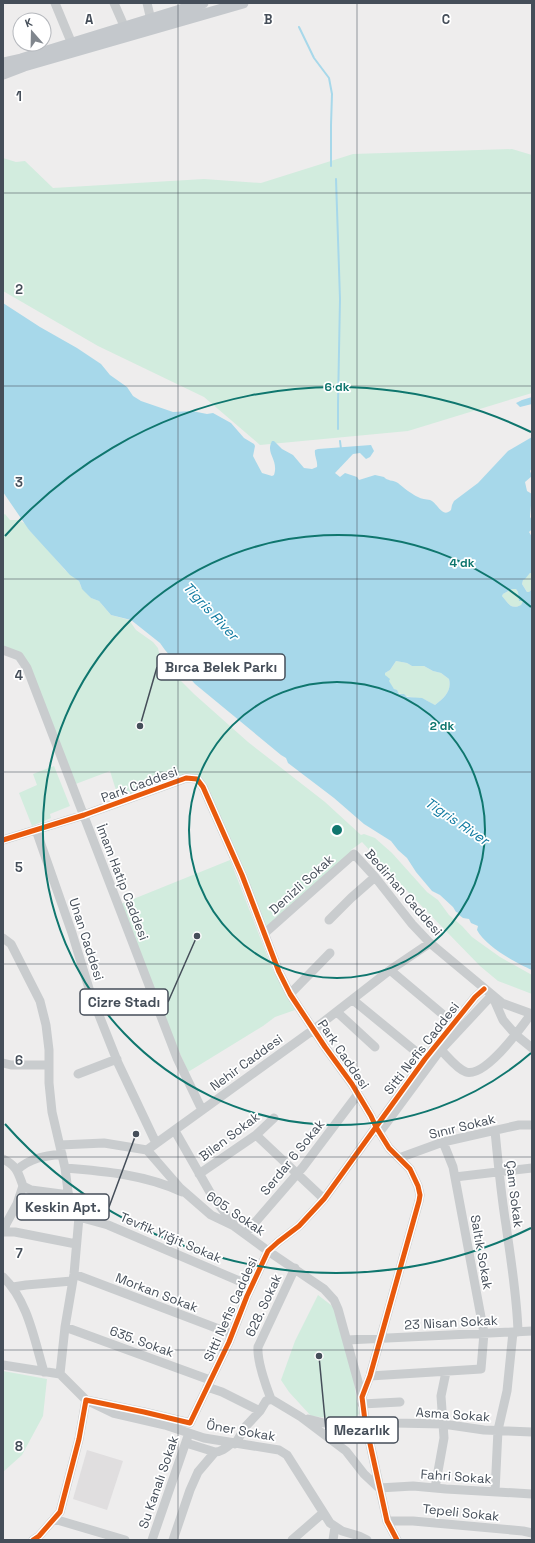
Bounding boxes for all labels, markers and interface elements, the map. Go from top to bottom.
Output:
text: A [85,11,94,28]
text: B [264,11,273,28]
text: C [442,11,450,28]
north arrow [12,12,52,52]
text: K [23,15,34,30]
text: 1 [16,88,22,105]
text: 2 [15,281,23,298]
text: 6 dk [325,379,350,395]
text: 3 [15,474,23,491]
text: 4 dk [449,555,475,571]
water label: Tigris River [179,578,244,645]
callout: Bırca Belek Parkı [157,654,285,680]
text: Bırca Belek Parkı [165,658,277,676]
text: 4 [15,667,23,684]
text: 2 dk [430,718,455,734]
street label: Park Caddesi [98,763,180,806]
water label: Tigris River [422,793,494,850]
street label: İmam Hatip Caddesi [93,822,152,943]
centre of rings [330,823,344,837]
street label: Bedirhan Caddesi [361,845,446,939]
street label: Denizli Sokak [265,851,337,918]
text: 5 [15,859,23,876]
street label: Unan Caddesi [65,896,108,982]
callout: Cizre Stadı [80,989,168,1015]
text: Cizre Stadı [88,993,160,1011]
street label: Sitti Nefis Caddesi [380,999,463,1098]
street label: Park Caddesi [314,1016,373,1092]
street label: Nehir Caddesi [207,1030,286,1095]
text: 6 [15,1052,23,1069]
street label: Bilen Sokak [196,1108,263,1165]
street label: Sınır Sokak [427,1110,497,1143]
street label: Serdar 6 Sokak [257,1116,328,1199]
street label: Çam Sokak [502,1159,527,1229]
street label: 605. Sokak [203,1187,268,1239]
callout: Keskin Apt. [17,1194,109,1220]
text: Keskin Apt. [25,1198,101,1216]
street label: Tevfik Yiğit Sokak [117,1208,224,1267]
street label: Saltık Sokak [467,1213,496,1291]
text: 7 [15,1245,23,1262]
street label: Sitti Nefis Caddesi [200,1254,261,1364]
street label: Morkan Sokak [113,1269,201,1316]
street label: 628. Sokak [242,1271,285,1339]
street label: 23 Nisan Sokak [404,1312,498,1333]
street label: 635. Sokak [107,1322,176,1361]
street label: Asma Sokak [415,1403,491,1426]
street label: Öner Sokak [205,1416,277,1445]
callout: Mezarlık [326,1417,398,1443]
text: Mezarlık [334,1421,390,1439]
street label: Su Kanalı Sokak [135,1433,182,1531]
text: 8 [15,1438,23,1455]
street label: Fahri Sokak [420,1466,492,1487]
street label: Tepeli Sokak [422,1500,500,1525]

